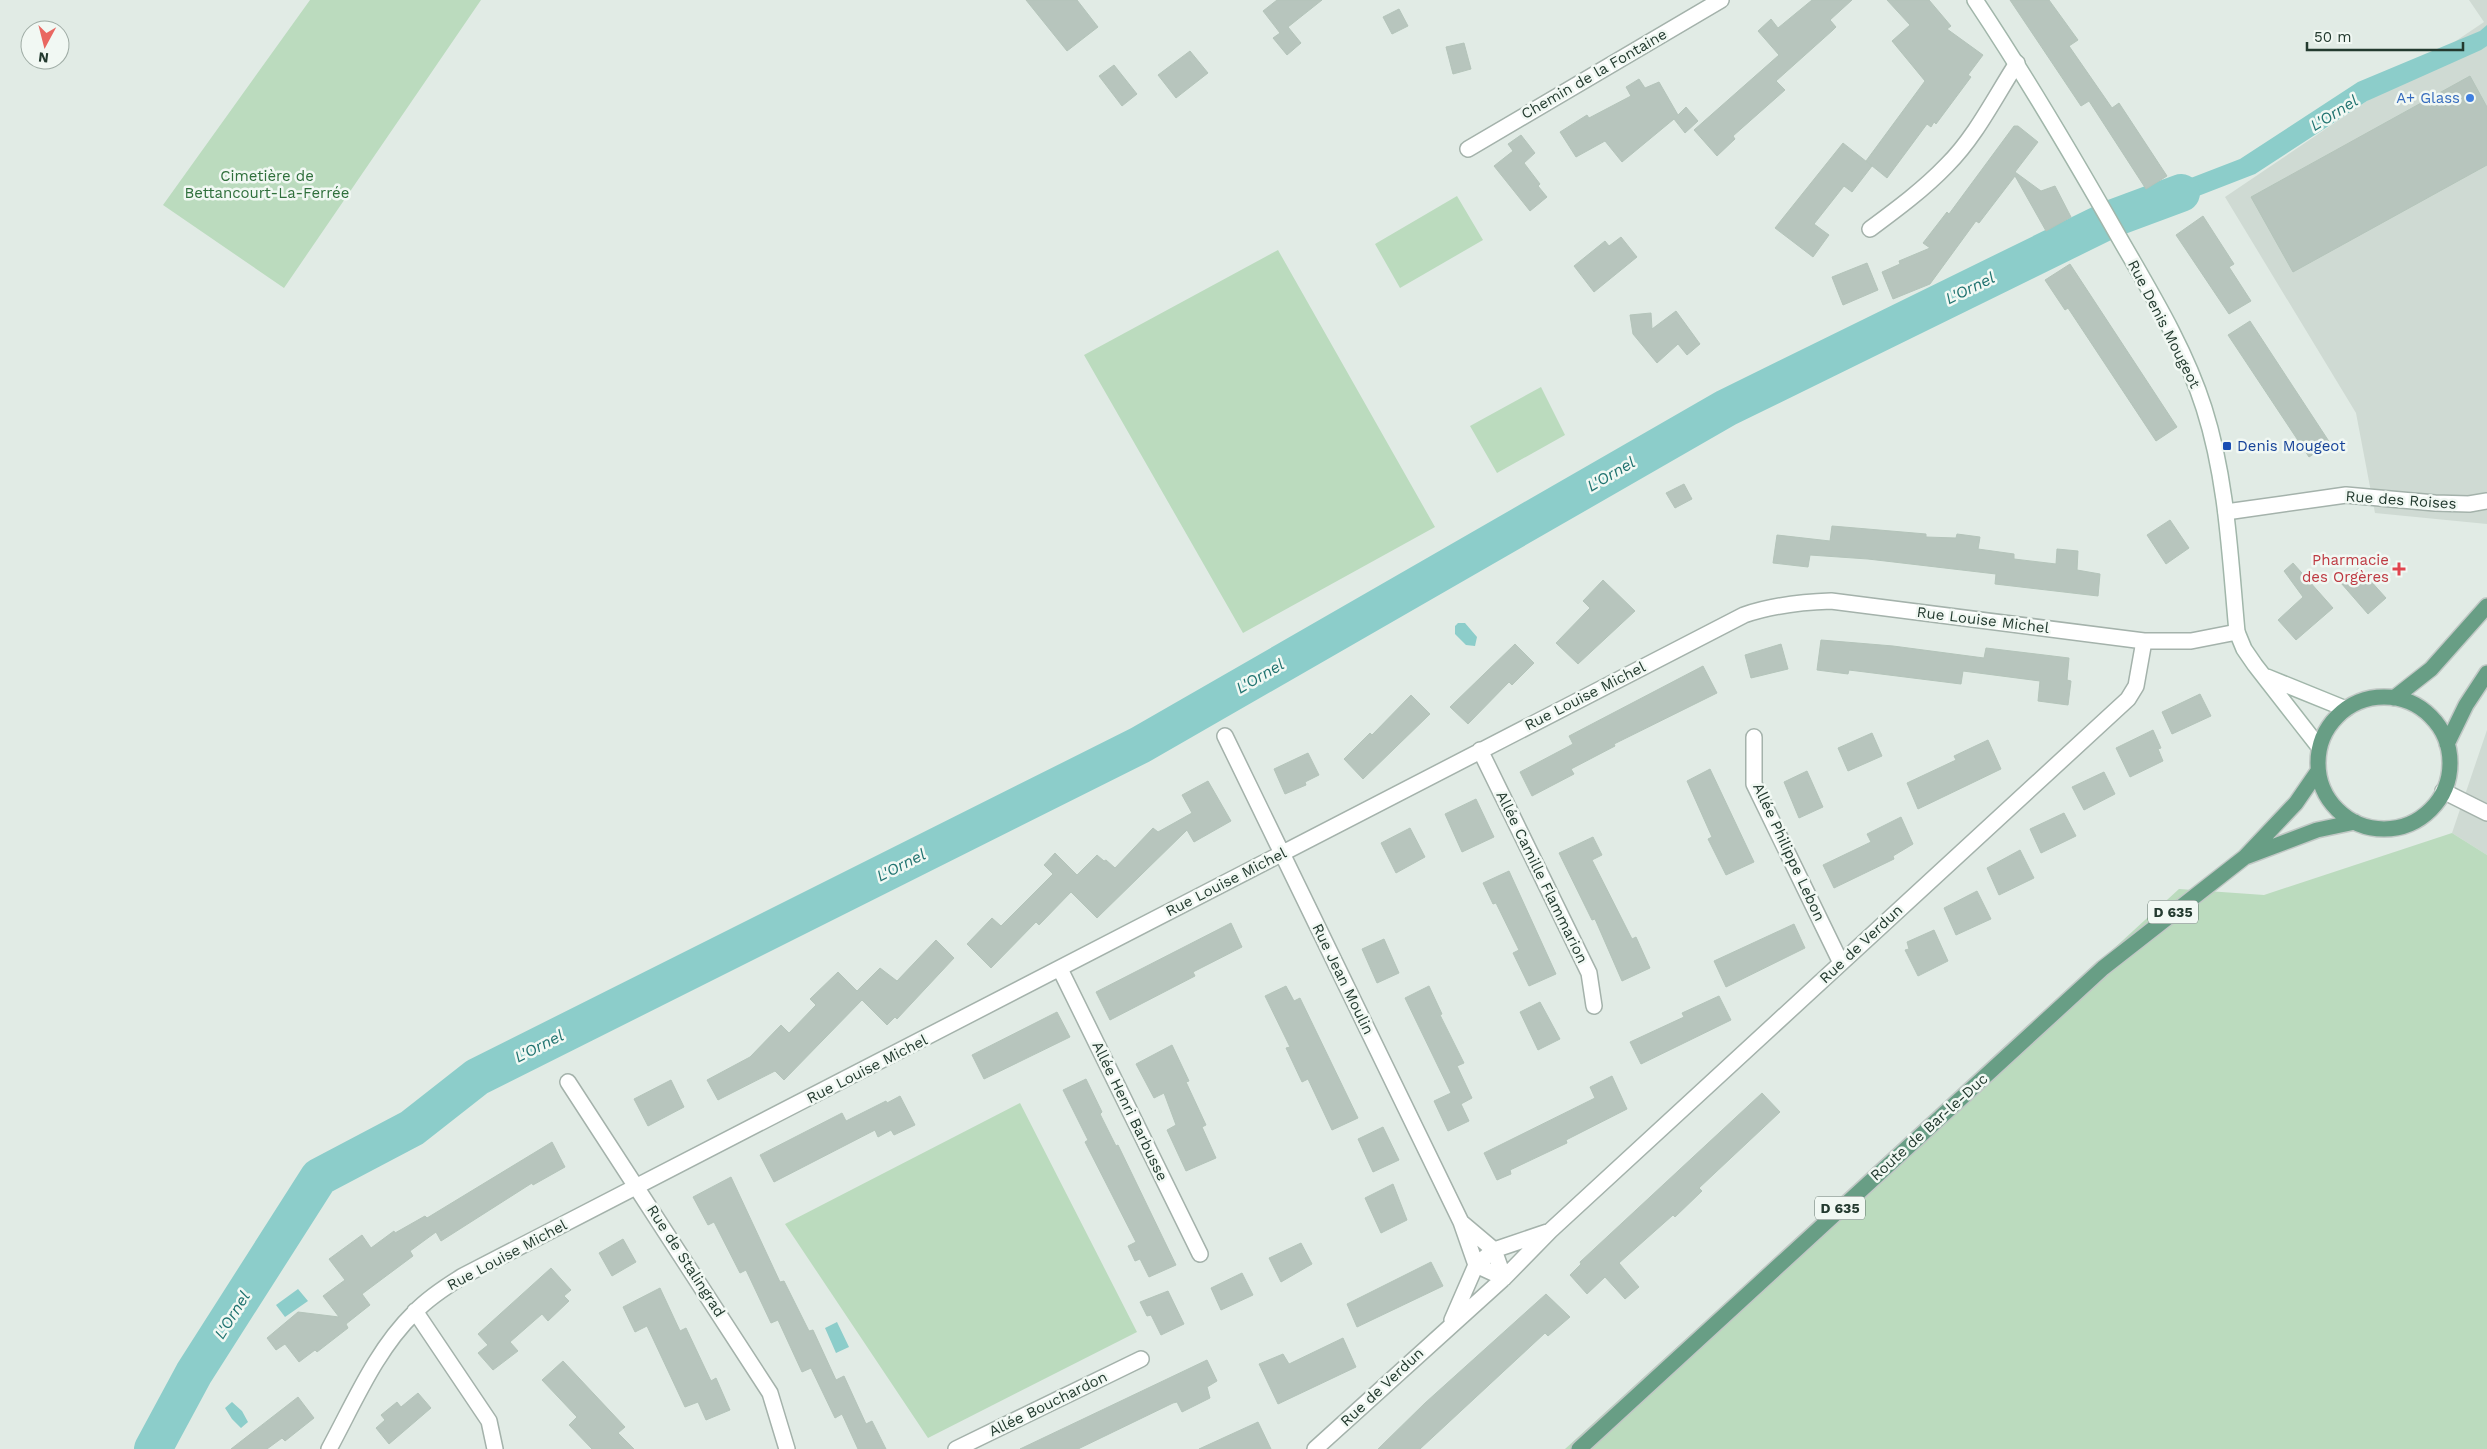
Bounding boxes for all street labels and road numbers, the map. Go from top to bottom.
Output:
street label: Chemin de la Fontaine [1518,25,1670,123]
street label: Rue Denis Mougeot [2124,257,2204,392]
street label: Rue des Roises [2345,487,2457,513]
street label: Rue Louise Michel [1916,603,2051,637]
street label: Rue Louise Michel [1522,658,1649,734]
street label: Allée Philippe Lebon [1749,780,1829,924]
street label: Allée Camille Flammarion [1492,788,1592,966]
street label: Rue Louise Michel [1163,844,1290,920]
road number: D 635 [2148,900,2198,924]
street label: Rue de Verdun [1816,901,1906,987]
street label: Rue Jean Moulin [1308,921,1378,1037]
street label: Rue Louise Michel [804,1031,931,1107]
street label: Allée Henri Barbusse [1088,1038,1172,1184]
street label: Route de Bar-le-Duc [1867,1070,1991,1184]
road number: D 635 [1815,1196,1865,1220]
street label: Rue de Stalingrad [643,1202,729,1320]
street label: Rue Louise Michel [444,1216,570,1294]
street label: Rue de Verdun [1337,1344,1427,1430]
street label: Allée Bouchardon [986,1368,1110,1440]

